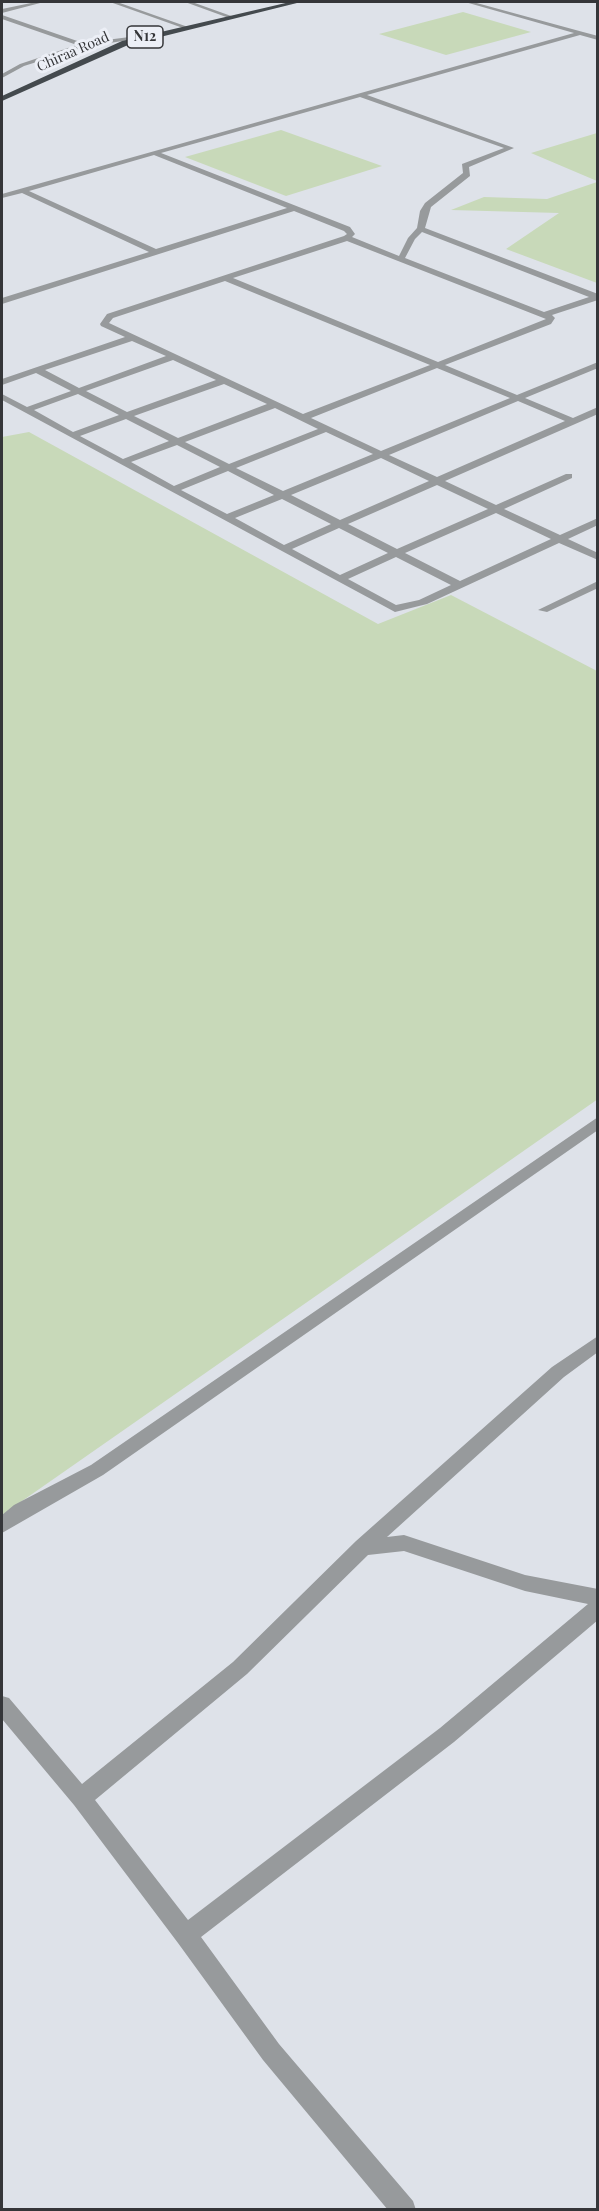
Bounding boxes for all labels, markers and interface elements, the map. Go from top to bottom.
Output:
road number: N12 [127,26,163,48]
street label: Chiraa Road [34,29,112,75]

